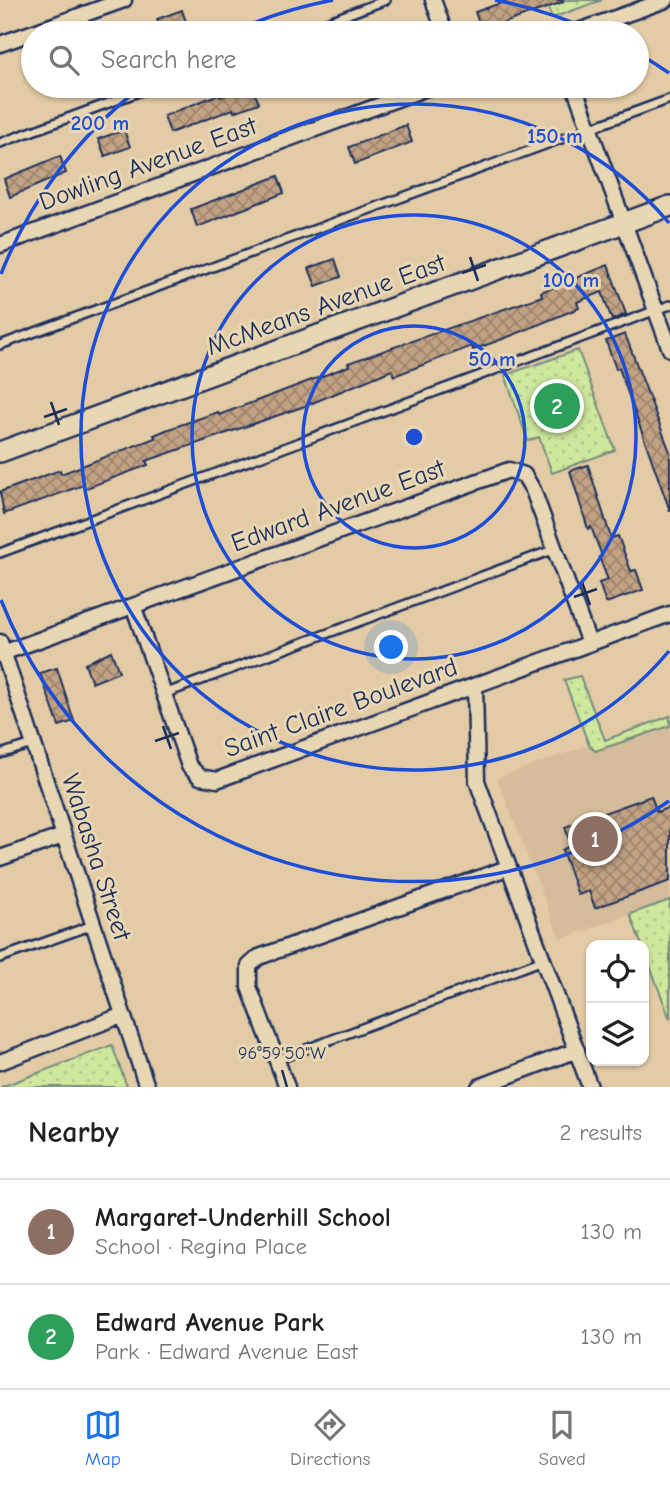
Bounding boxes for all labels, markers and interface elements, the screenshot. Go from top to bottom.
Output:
search box [21,21,649,98]
icon: search [45,41,83,79]
text: Search here [101,45,236,75]
street label: Dowling Avenue East [35,110,262,217]
text: 200 m [71,111,129,135]
text: 150 m [527,124,583,148]
street label: McMeans Avenue East [203,247,451,362]
text: 100 m [543,268,599,292]
text: 50 m [468,347,516,371]
pin: 2 [534,380,580,432]
centre of rings [402,425,426,449]
street label: Edward Avenue East [227,453,450,559]
your location [374,630,408,664]
street label: Saint Claire Boulevard [220,652,462,764]
street label: Wabasha Street [55,770,138,946]
pin: 1 [572,813,618,865]
map controls [586,940,649,1066]
button: locate [586,940,649,1003]
button: layers [586,1003,649,1066]
text: 96°59'50"W [238,1043,326,1064]
text: Nearby [28,1115,119,1150]
text: 2 results [560,1119,642,1146]
text: Margaret-Underhill School [95,1203,391,1233]
text: 1 [46,1218,56,1245]
text: 130 m [581,1218,642,1245]
text: School · Regina Place [95,1233,307,1260]
text: Edward Avenue Park [95,1308,324,1338]
text: 2 [45,1323,57,1350]
text: 130 m [581,1323,642,1350]
text: Park · Edward Avenue East [95,1338,358,1365]
tab: Map [84,1406,122,1470]
tab: Directions [290,1406,370,1470]
tab: Saved [539,1406,586,1470]

